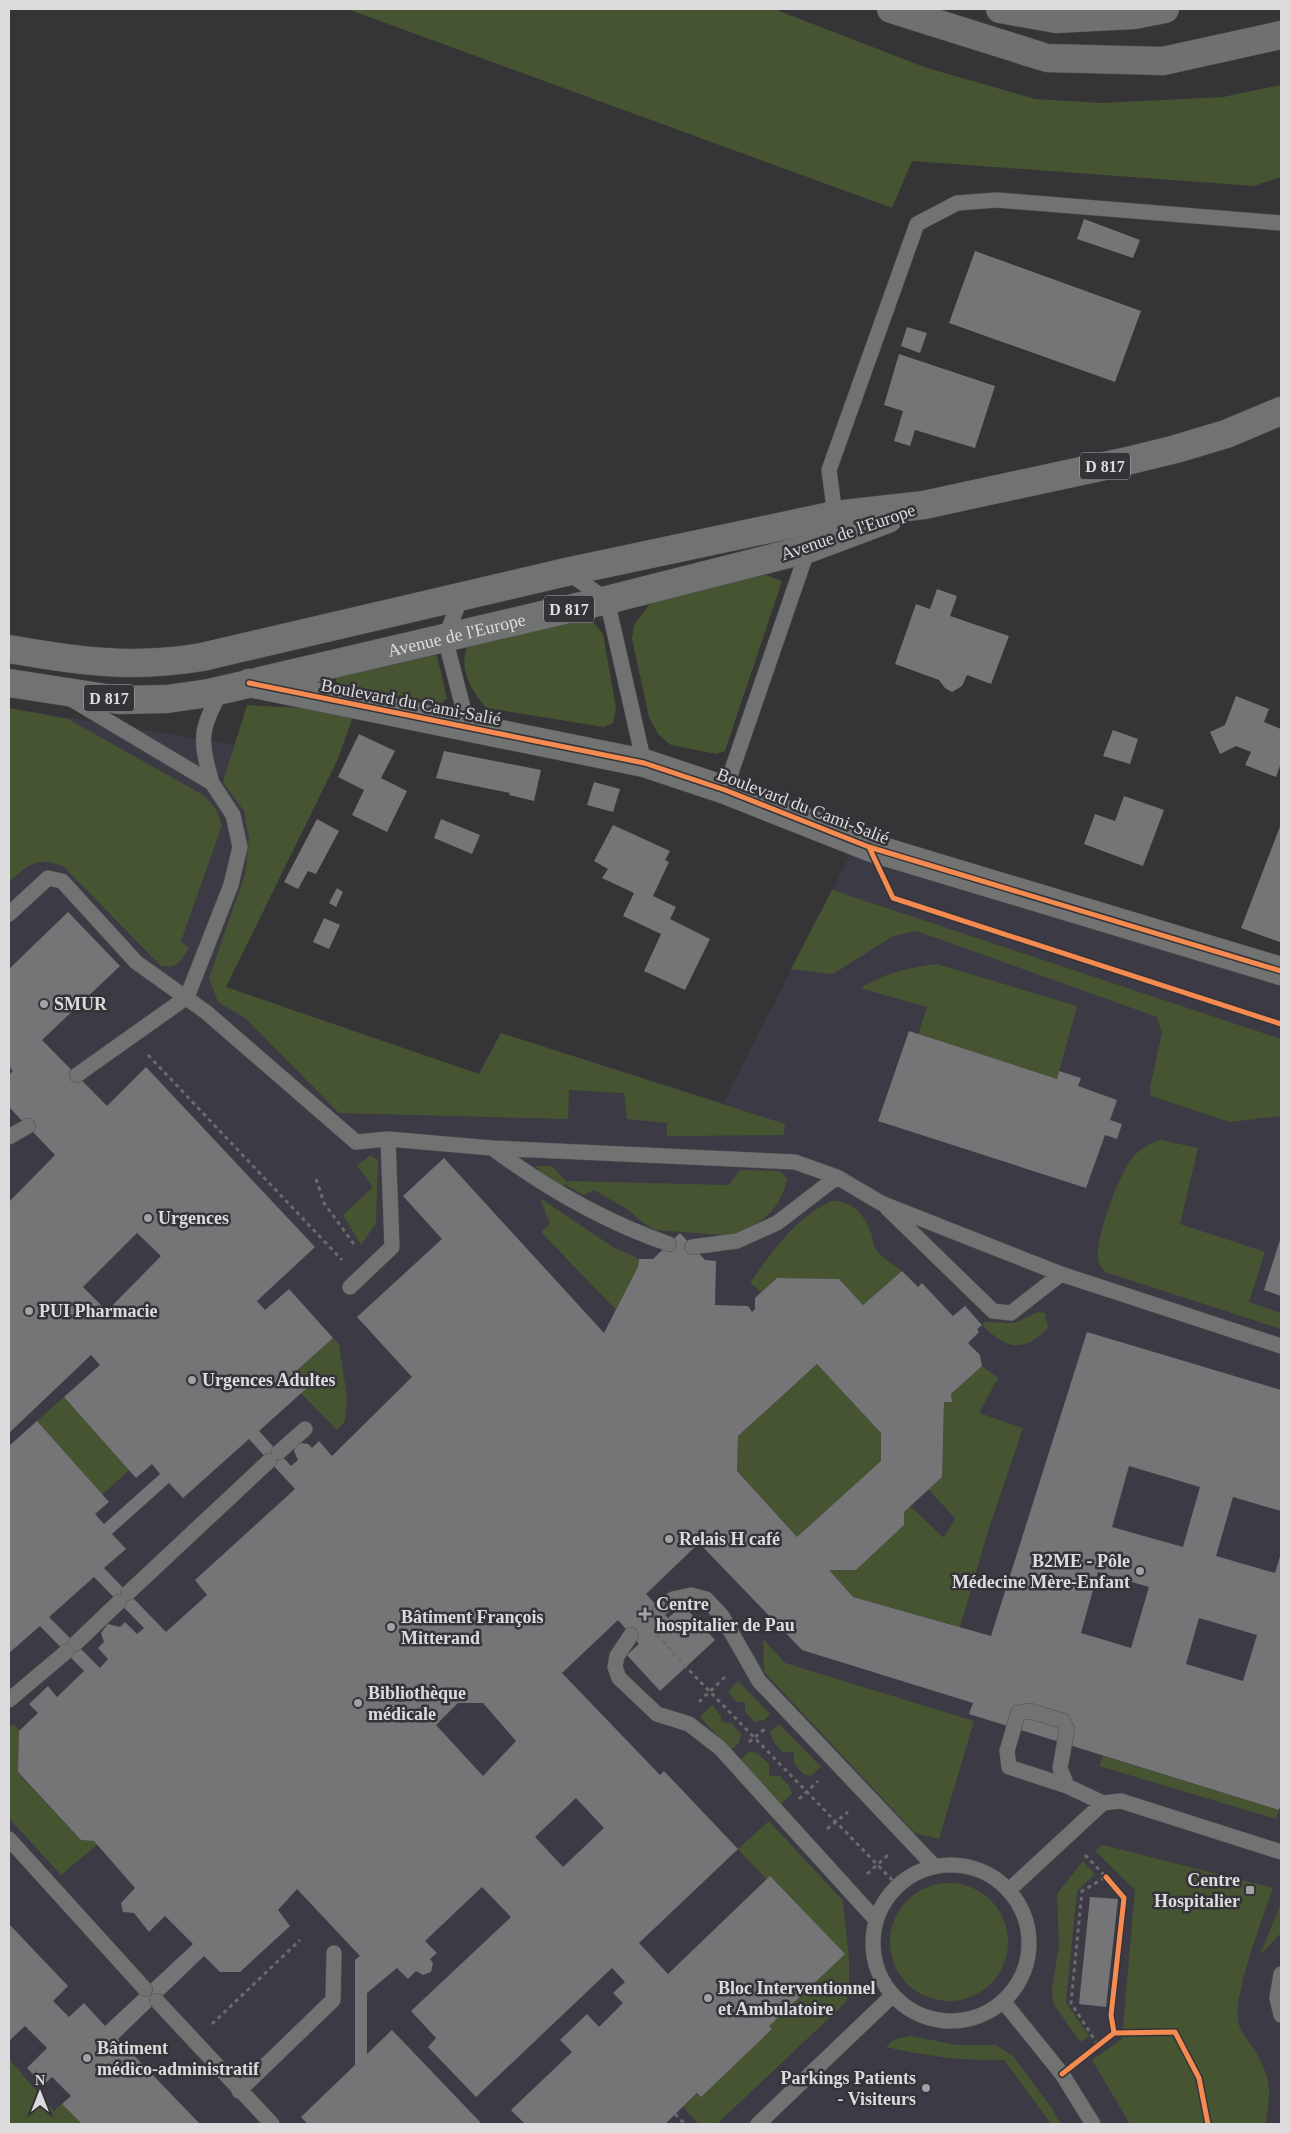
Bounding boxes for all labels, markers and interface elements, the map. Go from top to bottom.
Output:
road number: D 817 [1080,452,1130,480]
street label: Avenue de l'Europe [778,500,918,564]
road number: D 817 [544,596,594,622]
street label: Avenue de l'Europe [386,609,527,661]
street label: Boulevard du Cami-Salié [319,675,503,729]
road number: D 817 [84,684,134,711]
street label: Boulevard du Cami-Salié [714,764,892,848]
place label: SMUR [54,994,108,1014]
marker: SMUR [38,998,50,1010]
place label: Urgences [158,1208,229,1228]
marker: Urgences [142,1212,154,1224]
place label: PUI Pharmacie [39,1301,157,1321]
marker: PUI Pharmacie [23,1305,35,1317]
place label: Urgences Adultes [202,1370,336,1390]
marker: Urgences Adultes [186,1374,198,1386]
place label: Relais H café [679,1529,780,1549]
marker: Relais H café [663,1533,675,1545]
place label: B2ME - Pôle Médecine Mère-Enfant [952,1551,1130,1592]
marker: B2ME - Pôle Médecine Mère-Enfant [1134,1565,1146,1577]
place label: Centre hospitalier de Pau [656,1594,795,1635]
place label: Bâtiment François Mitterand [401,1607,543,1648]
marker: Centre hospitalier de Pau [638,1607,652,1621]
marker: Bâtiment François Mitterand [385,1621,397,1633]
place label: Bibliothèque médicale [368,1683,466,1724]
marker: Bibliothèque médicale [352,1697,364,1709]
place label: Centre Hospitalier [1154,1870,1240,1911]
marker: Centre Hospitalier [1244,1884,1256,1896]
place label: Bloc Interventionnel et Ambulatoire [718,1978,876,2019]
marker: Bloc Interventionnel et Ambulatoire [702,1992,714,2004]
place label: Bâtiment médico-administratif [97,2038,260,2079]
marker: Bâtiment médico-administratif [81,2052,93,2064]
north arrow [15,2068,65,2118]
place label: Parkings Patients - Visiteurs [780,2068,916,2109]
text: N [35,2073,45,2088]
marker: Parkings Patients - Visiteurs [920,2082,932,2094]

